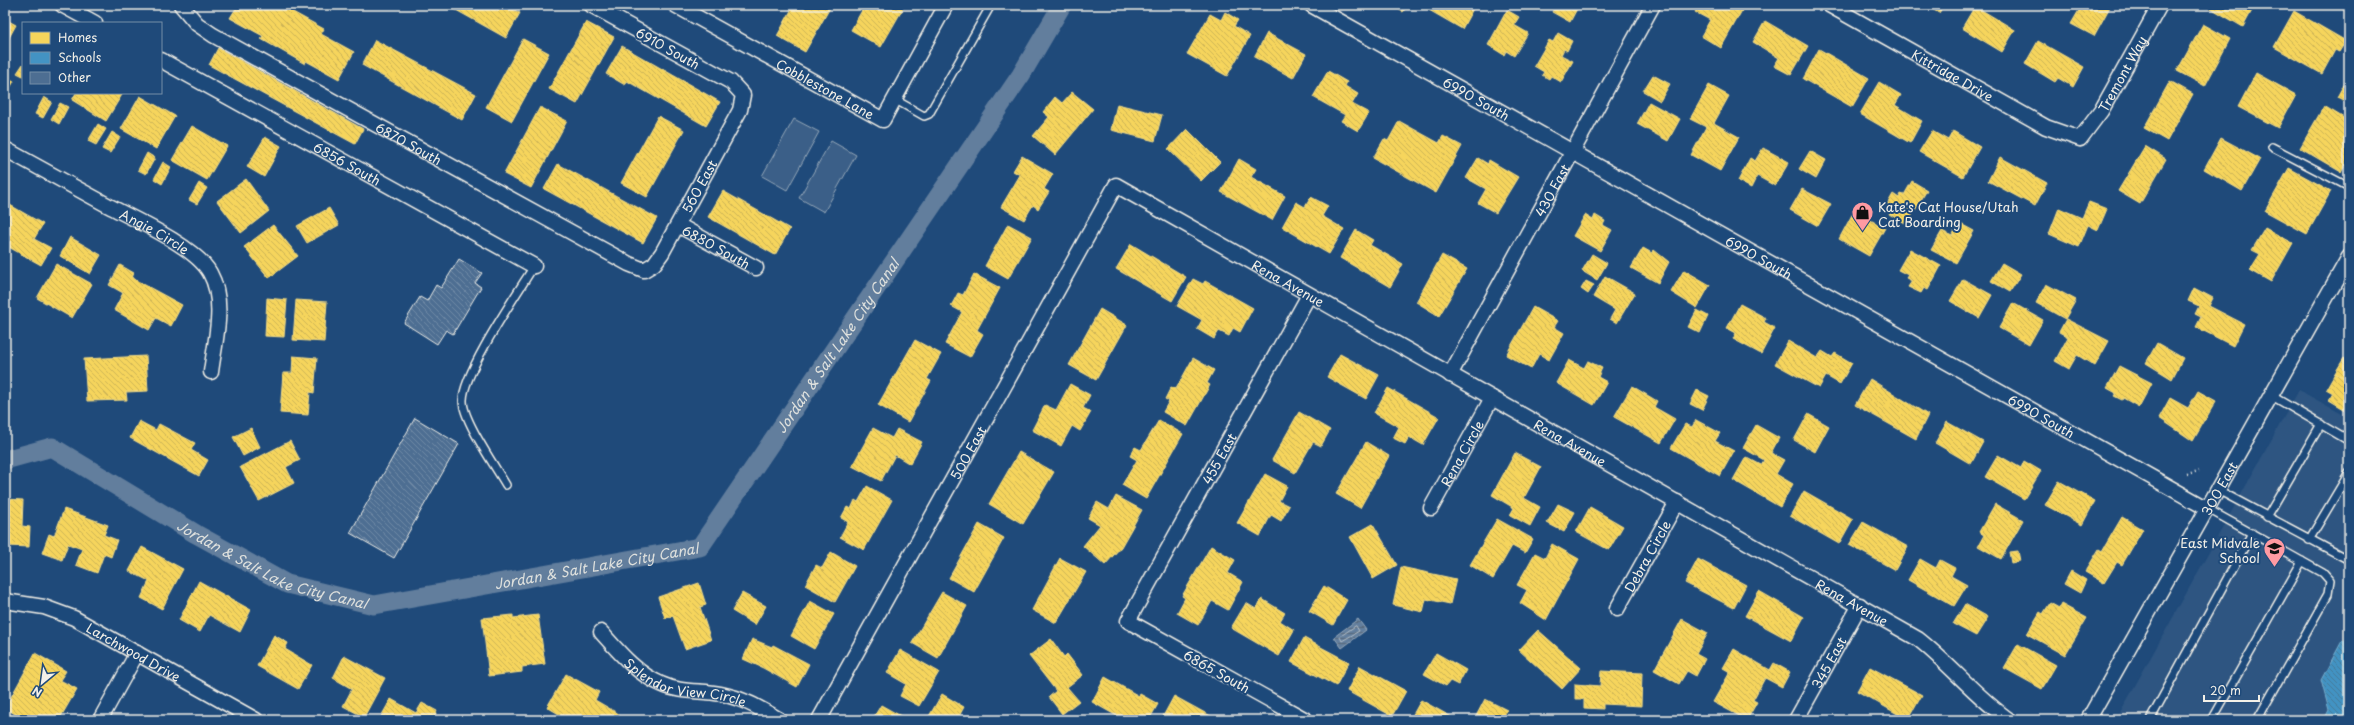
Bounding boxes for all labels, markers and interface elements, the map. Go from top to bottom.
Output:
legend [22,22,162,94]
street label: 6910 South [633,23,703,73]
text: Homes [58,28,97,46]
street label: Tremont Way [2093,32,2151,115]
street label: Kittridge Drive [1909,44,1997,105]
text: Schools [58,48,102,66]
street label: Cobblestone Lane [773,53,878,123]
text: Other [58,68,91,86]
street label: 6990 South [1440,72,1513,124]
street label: 6870 South [372,117,446,169]
street label: 6856 South [310,137,385,189]
street label: 560 East [676,156,721,216]
street label: 430 East [1529,160,1574,220]
place label: Kate's Cat House/Utah Cat Boarding [1878,197,2019,231]
shop icon: Kate's Cat House/Utah Cat Boarding [1850,200,1876,233]
street label: Angie Circle [117,204,194,258]
street label: 6880 South [679,220,754,273]
street label: 6990 South [1722,230,1796,283]
water label: Jordan & Salt Lake City Canal [770,252,905,437]
street label: Rena Avenue [1249,255,1328,311]
street label: 6990 South [2005,389,2078,442]
street label: Rena Avenue [1531,414,1610,470]
street label: Rena Circle [1435,416,1488,490]
street label: 500 East [945,422,990,483]
street label: 455 East [1197,429,1240,487]
street label: 300 East [2196,458,2241,519]
water label: Jordan & Salt Lake City Canal [173,514,372,614]
street label: Debra Circle [1619,516,1675,595]
place label: East Midvale School [2180,533,2260,567]
school or university icon: East Midvale School [2262,536,2288,569]
water label: Jordan & Salt Lake City Canal [493,537,702,594]
street label: Rena Avenue [1813,574,1892,630]
street label: Larchwood Drive [83,618,184,686]
street label: 345 East [1806,633,1850,692]
street label: 6865 South [1180,645,1254,697]
street label: Splendor View Circle [621,653,750,711]
north arrow [22,663,62,703]
scale bar [2204,677,2259,703]
text: 20 m [2210,681,2241,699]
text: N [29,682,45,702]

